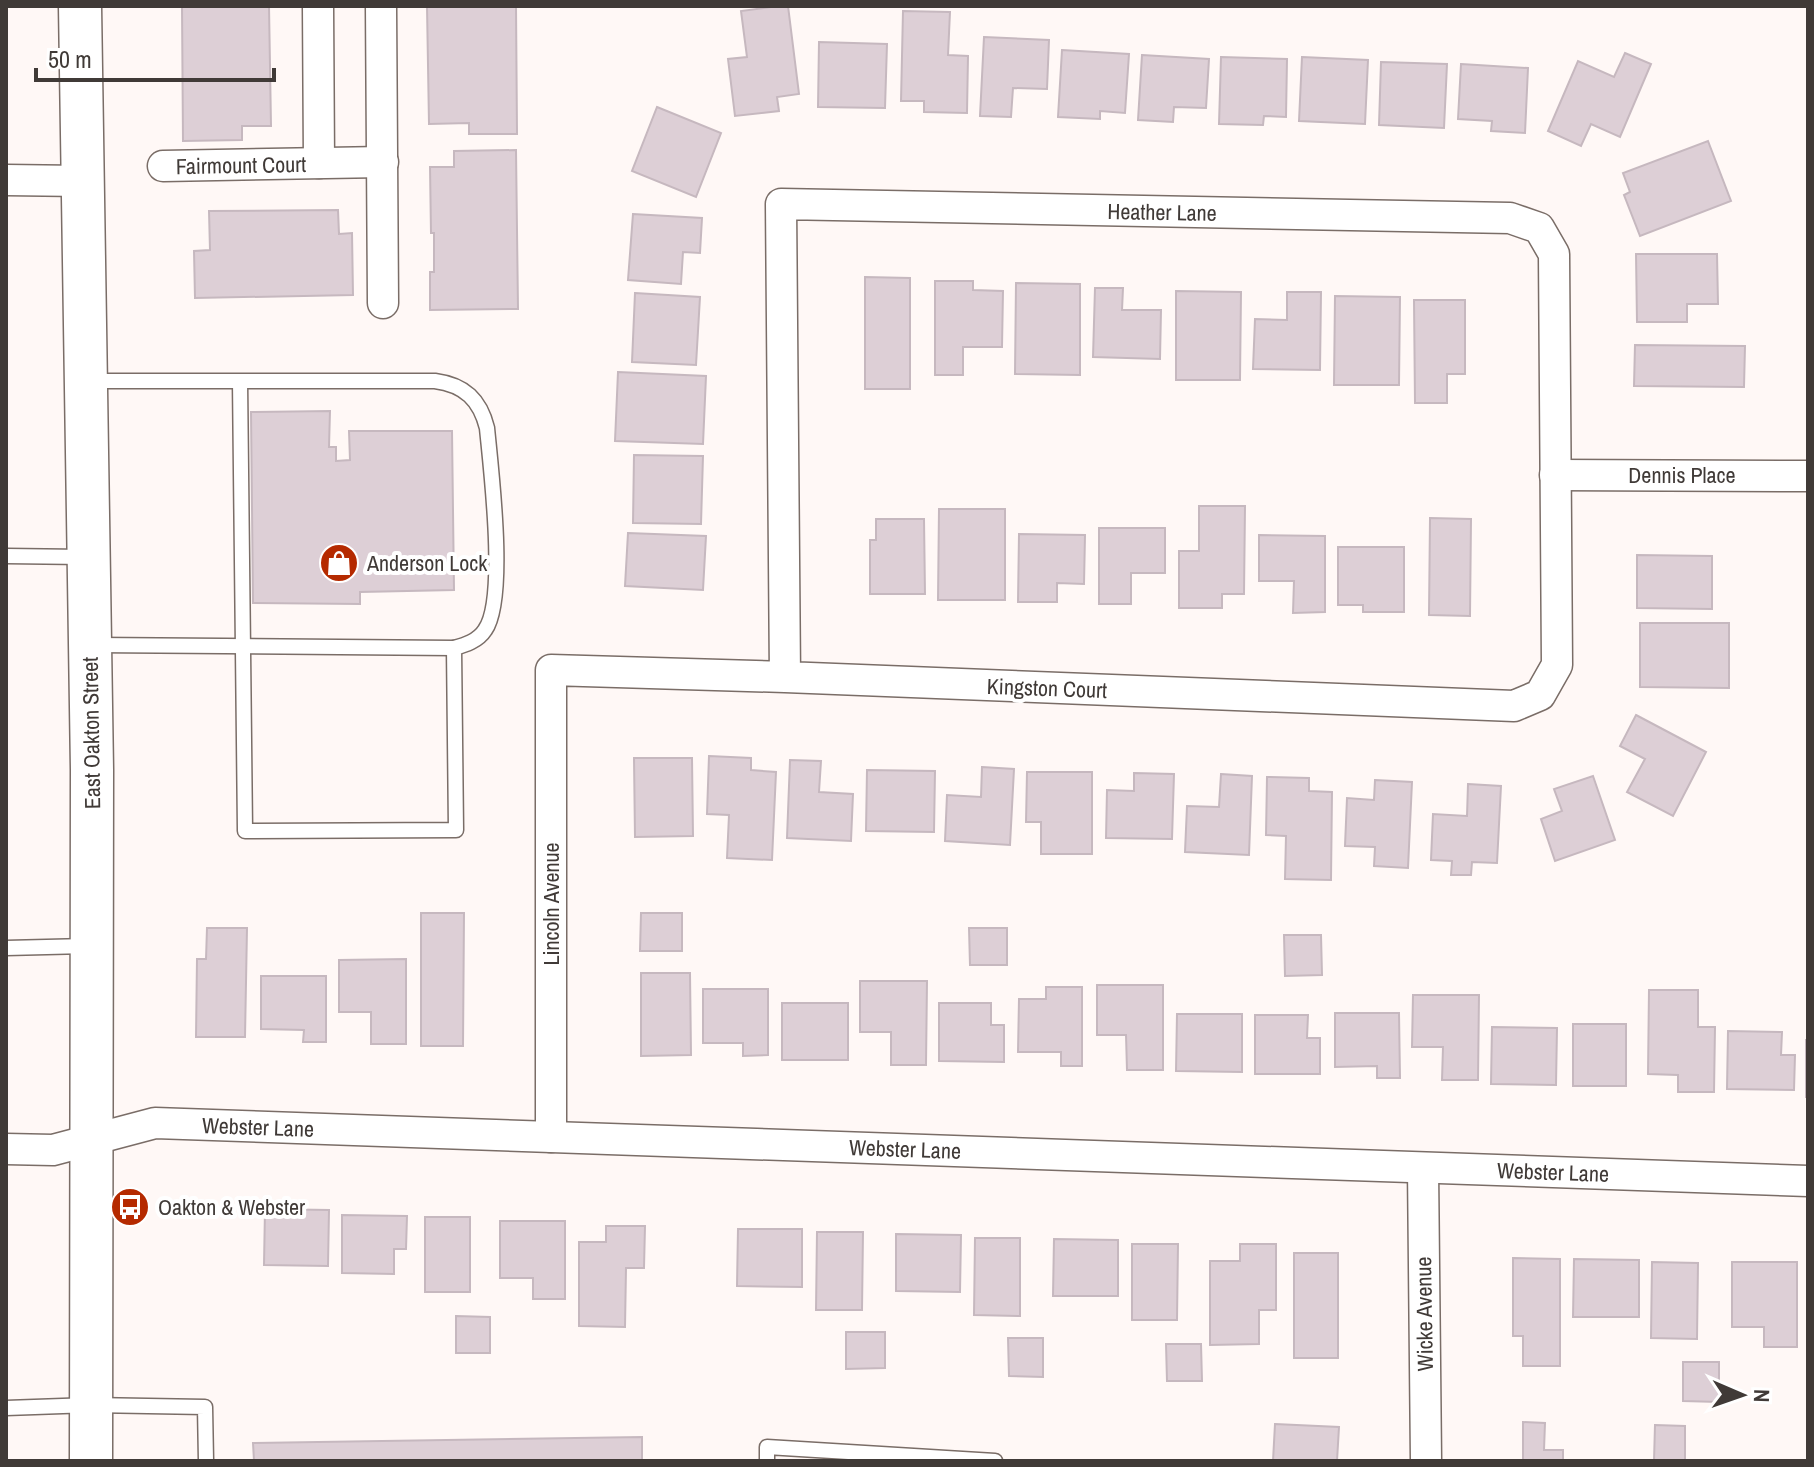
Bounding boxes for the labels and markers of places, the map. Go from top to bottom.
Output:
shop icon: Anderson Lock [318,542,360,584]
place label: Anderson Lock [366,548,488,578]
bus stop icon: Oakton & Webster [109,1186,151,1228]
place label: Oakton & Webster [158,1192,305,1222]

